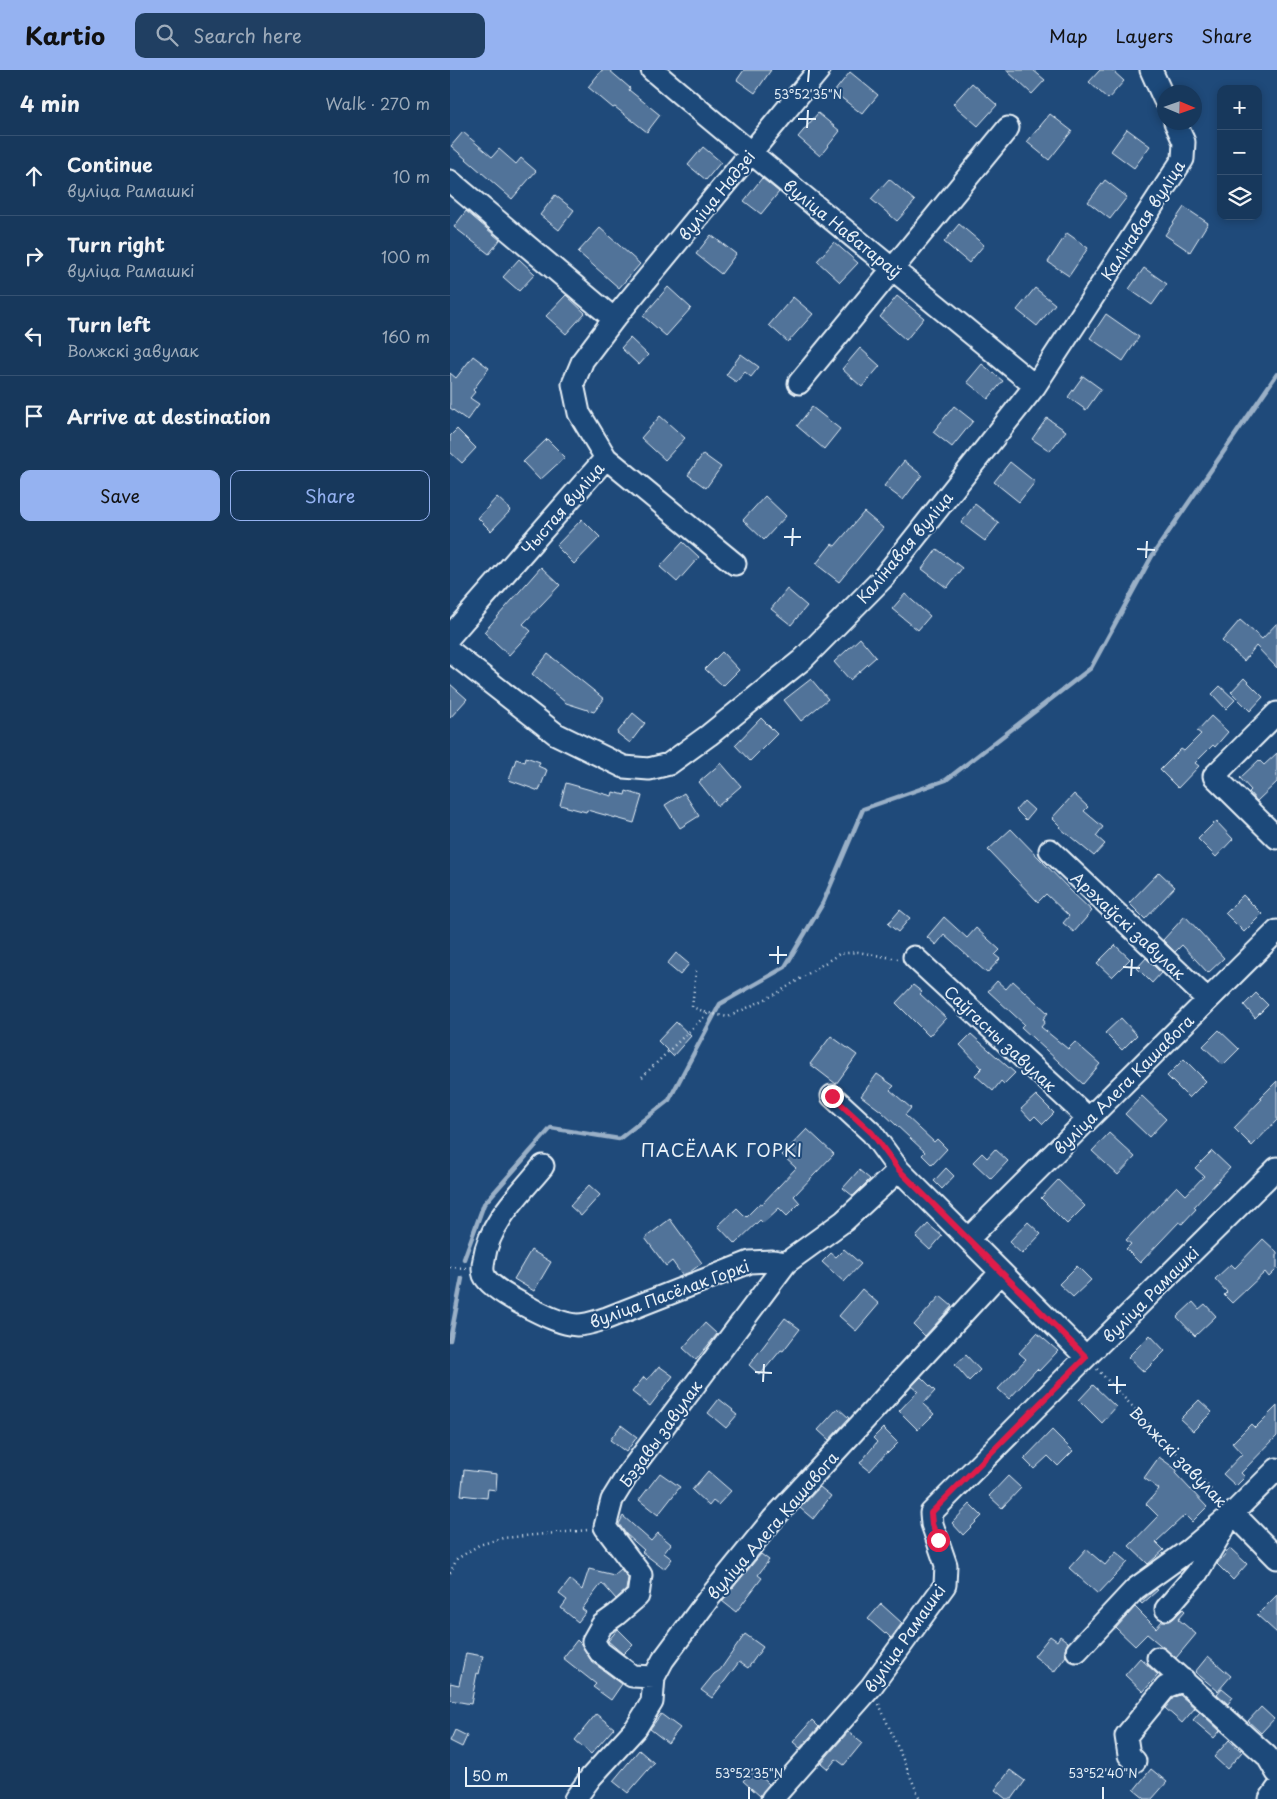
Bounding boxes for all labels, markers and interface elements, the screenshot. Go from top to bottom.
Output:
search box [135,13,485,58]
text: Kartio [25,17,105,53]
icon: search [153,21,181,49]
text: Search here [193,21,302,49]
text: Map [1049,22,1088,49]
text: Layers [1116,22,1173,49]
text: Share [1201,22,1252,49]
text: 53°52'35"N [774,85,842,103]
north arrow [1157,85,1202,130]
map controls [1217,85,1262,220]
button: + [1217,85,1262,130]
text: 4 min [20,87,80,119]
text: Walk · 270 m [326,91,430,115]
button: − [1217,130,1262,175]
street label: вуліца Надзеі [672,145,760,245]
text: Continue [67,150,153,178]
street label: Калінавая вуліца [1094,155,1190,285]
icon: ahead [20,162,48,190]
text: 10 m [393,164,430,188]
street label: вуліца Наватараў [779,173,907,283]
button: layers [1217,175,1262,220]
text: вуліца Рамашкі [67,178,195,202]
text: Turn right [67,230,165,258]
icon: right [20,242,48,270]
text: 100 m [381,244,430,268]
text: вуліца Рамашкі [67,258,195,282]
text: Turn left [67,310,151,338]
icon: left [20,322,48,350]
text: 160 m [382,324,430,348]
text: Волжскі завулак [67,338,199,362]
icon: arrive [20,402,48,430]
text: Arrive at destination [67,402,271,430]
street label: Чыстая вуліца [515,456,609,560]
button: Save [20,470,220,521]
button: Share [230,470,430,521]
street label: Калінавая вуліца [850,486,958,608]
street label: Арэхаўскі завулак [1066,865,1192,985]
street label: Саўгасны завулак [939,979,1063,1097]
street label: вуліца Алега Кашавога [1048,1008,1199,1159]
route end [821,1085,844,1108]
district label: ПАСЁЛАК ГОРКІ [641,1136,803,1163]
street label: вуліца Рамашкі [1096,1240,1204,1348]
street label: вуліца Пасёлак Горкі [586,1253,752,1333]
street label: Бэзавы завулак [613,1374,707,1491]
street label: Волжскі завулак [1125,1400,1234,1512]
street label: вуліца Алега Кашавога [701,1446,843,1604]
route start [927,1529,950,1552]
street label: вуліца Рамашкі [858,1579,950,1697]
scale bar [465,1764,580,1787]
text: 53°52'35"N [715,1764,783,1782]
text: 53°52'40"N [1068,1764,1138,1782]
text: 50 m [472,1765,508,1786]

